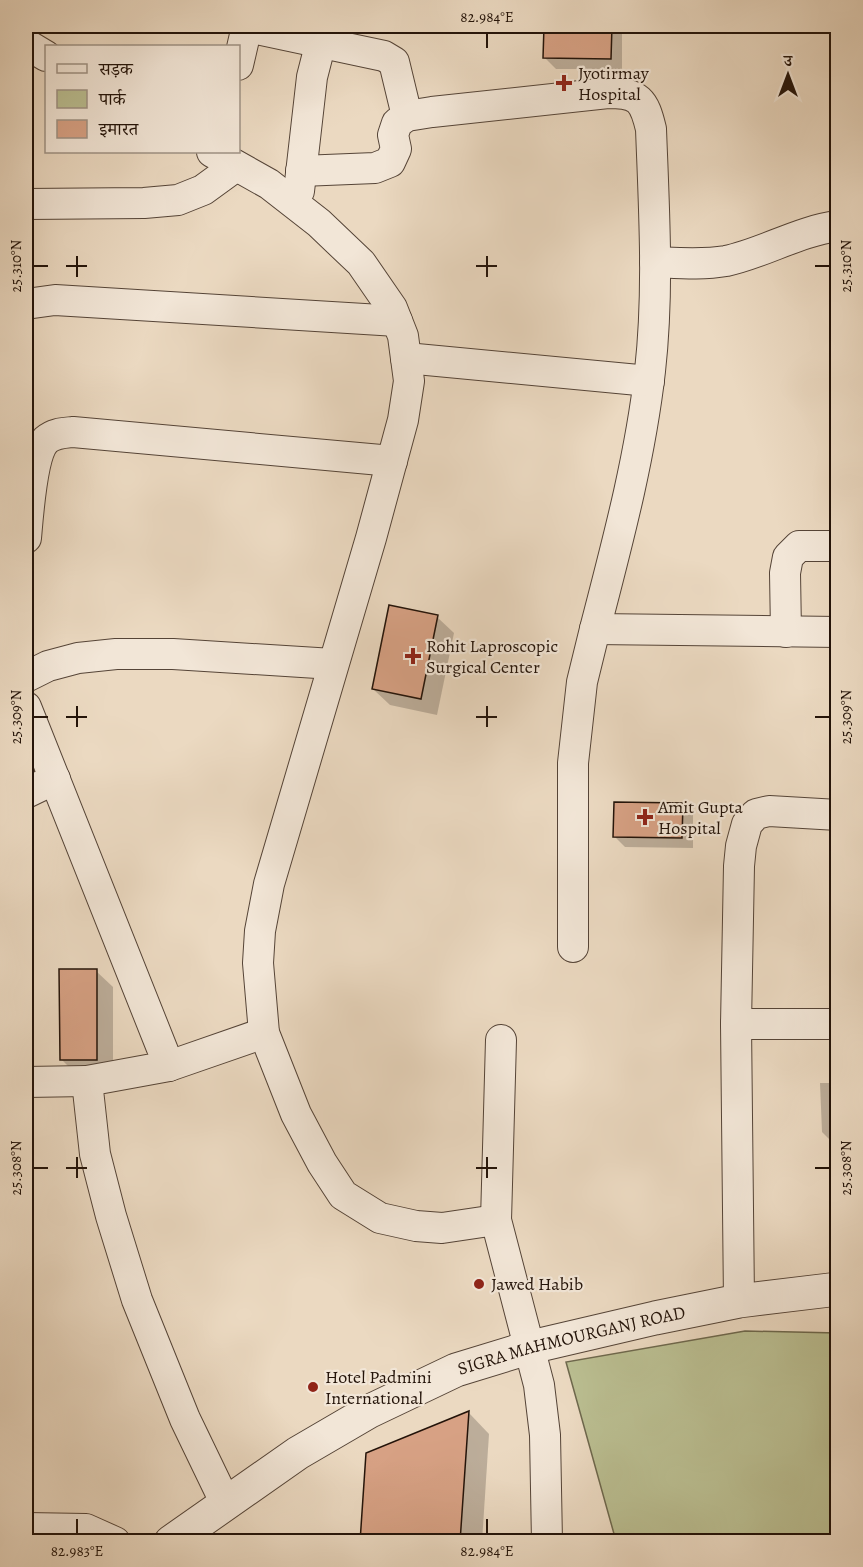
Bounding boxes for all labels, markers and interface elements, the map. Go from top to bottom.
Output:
text: 82.984°E [460,7,514,27]
legend [45,45,240,153]
north arrow [758,45,818,105]
text: उ [783,50,794,72]
text: सड़क [98,57,134,81]
place label: Jyotirmay Hospital [578,61,650,106]
marker: Jyotirmay Hospital [555,74,573,92]
text: पार्क [98,87,127,111]
text: इमारत [98,117,139,141]
text: 25.310°N [6,239,26,292]
text: 25.310°N [836,239,856,292]
place label: Rohit Laproscopic Surgical Center [426,634,558,679]
marker: Rohit Laproscopic Surgical Center [404,647,422,665]
text: 25.309°N [6,690,26,744]
text: 25.309°N [836,690,856,744]
place label: Amit Gupta Hospital [657,795,744,840]
marker: Amit Gupta Hospital [636,808,654,826]
text: 25.308°N [6,1140,26,1195]
text: 25.308°N [836,1140,856,1195]
place label: Jawed Habib [491,1272,583,1296]
marker: Jawed Habib [472,1277,486,1291]
street label: SIGRA MAHMOURGANJ ROAD [454,1300,687,1381]
place label: Hotel Padmini International [325,1365,432,1410]
marker: Hotel Padmini International [306,1380,320,1394]
text: 82.983°E [51,1541,103,1561]
text: 82.984°E [460,1541,514,1561]

